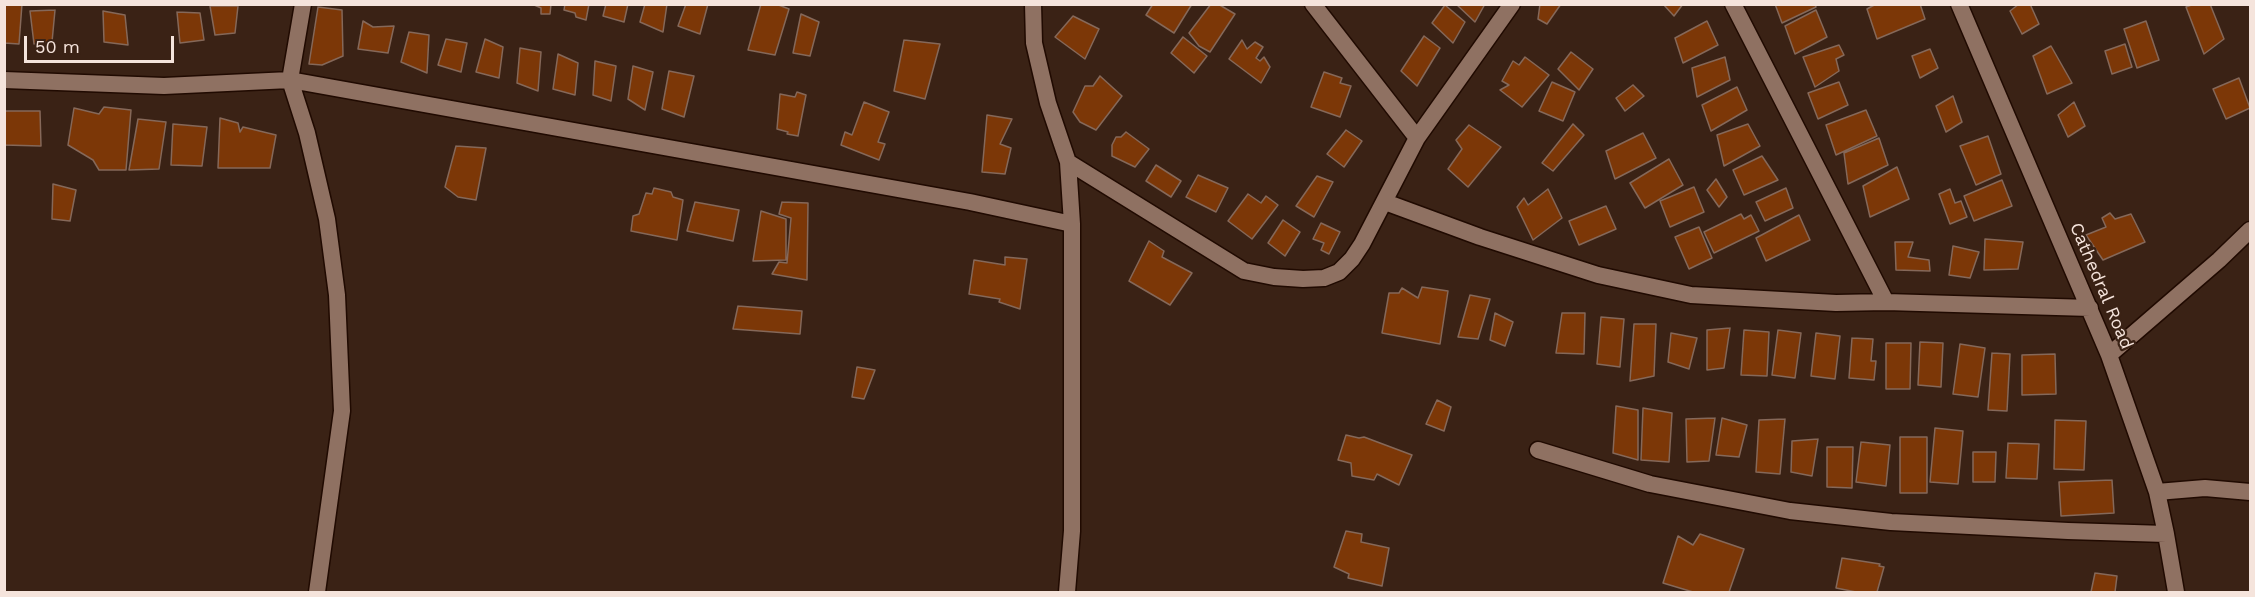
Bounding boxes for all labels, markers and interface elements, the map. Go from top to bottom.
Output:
scale bar [27,24,177,62]
text: 50 m [35,36,80,57]
street label: Cathedral Road [2065,219,2137,353]

